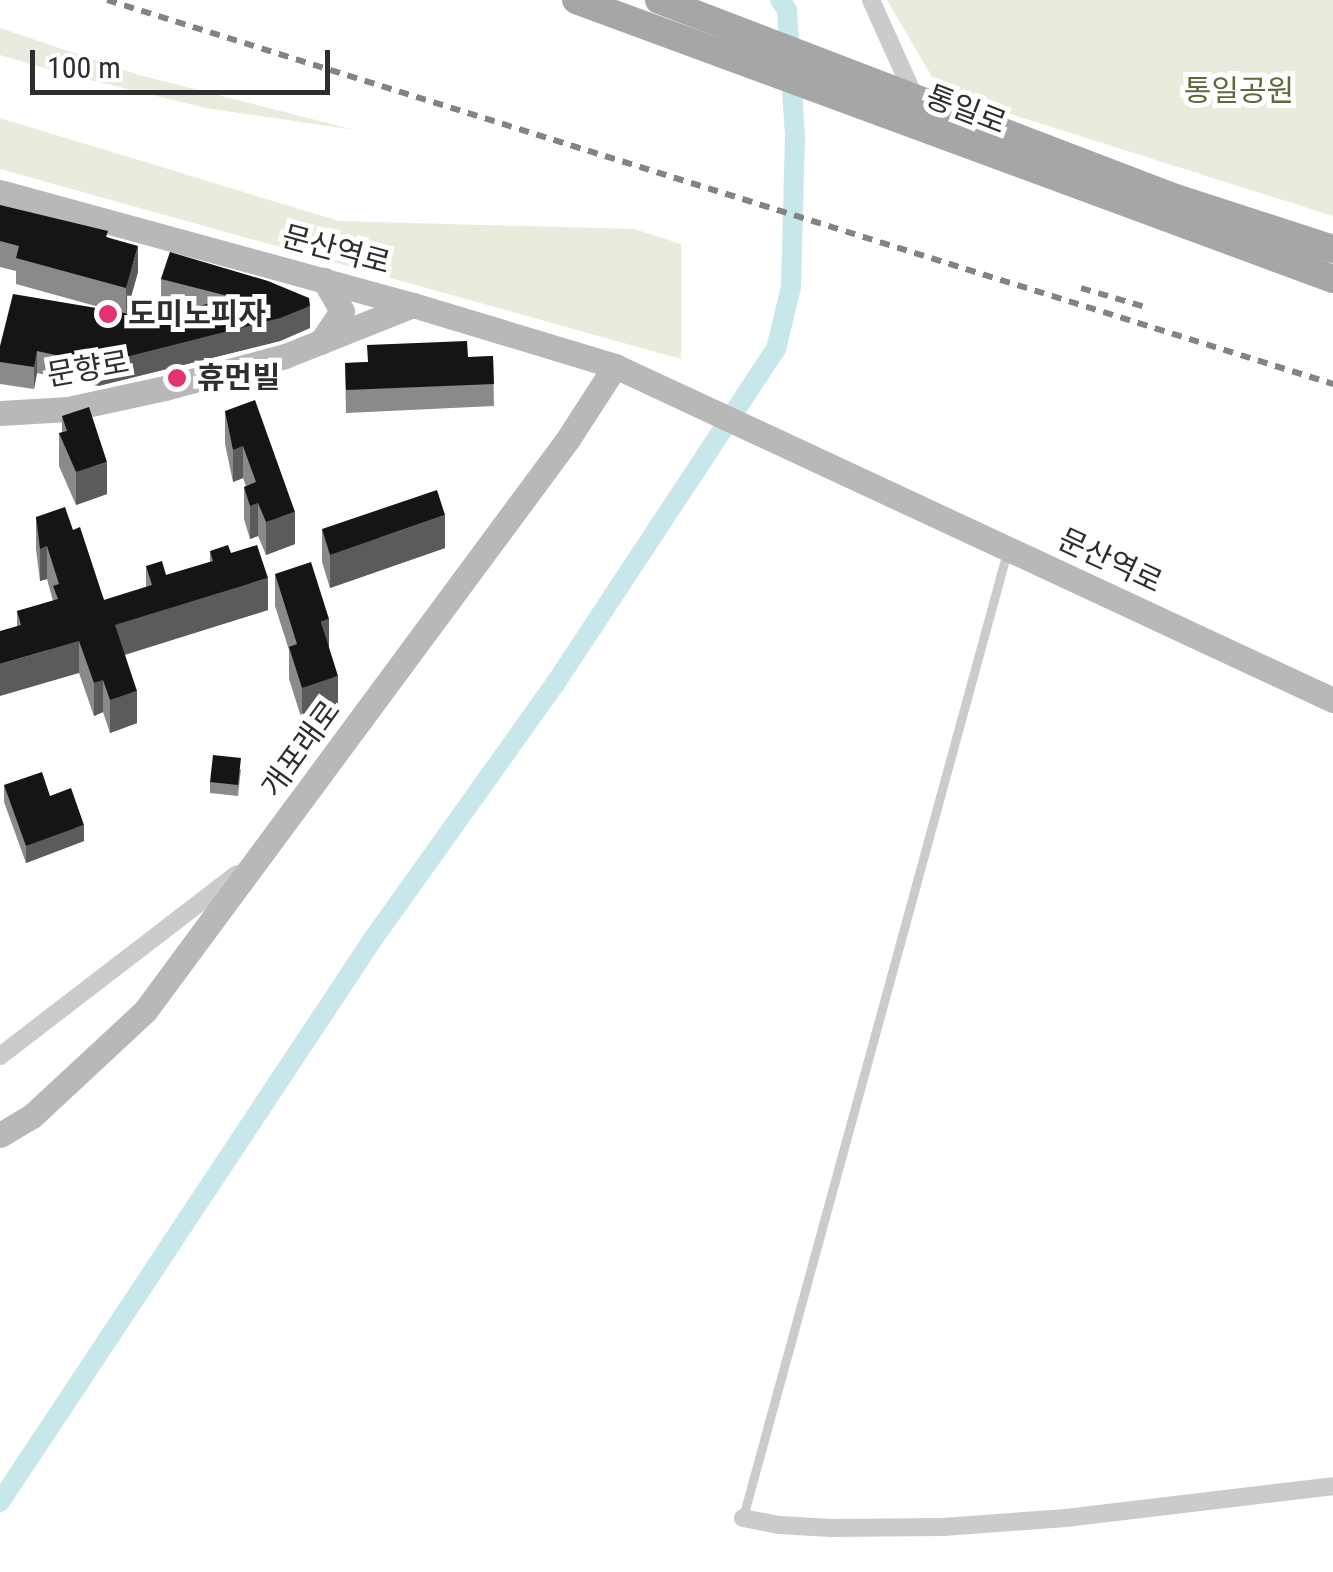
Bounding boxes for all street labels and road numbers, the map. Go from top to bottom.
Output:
street label: 통일로 [921,78,1011,142]
street label: 문산역로 [278,218,394,282]
street label: 문향로 [44,344,132,394]
street label: 문산역로 [1052,521,1168,601]
street label: 개포래로 [254,694,348,804]

